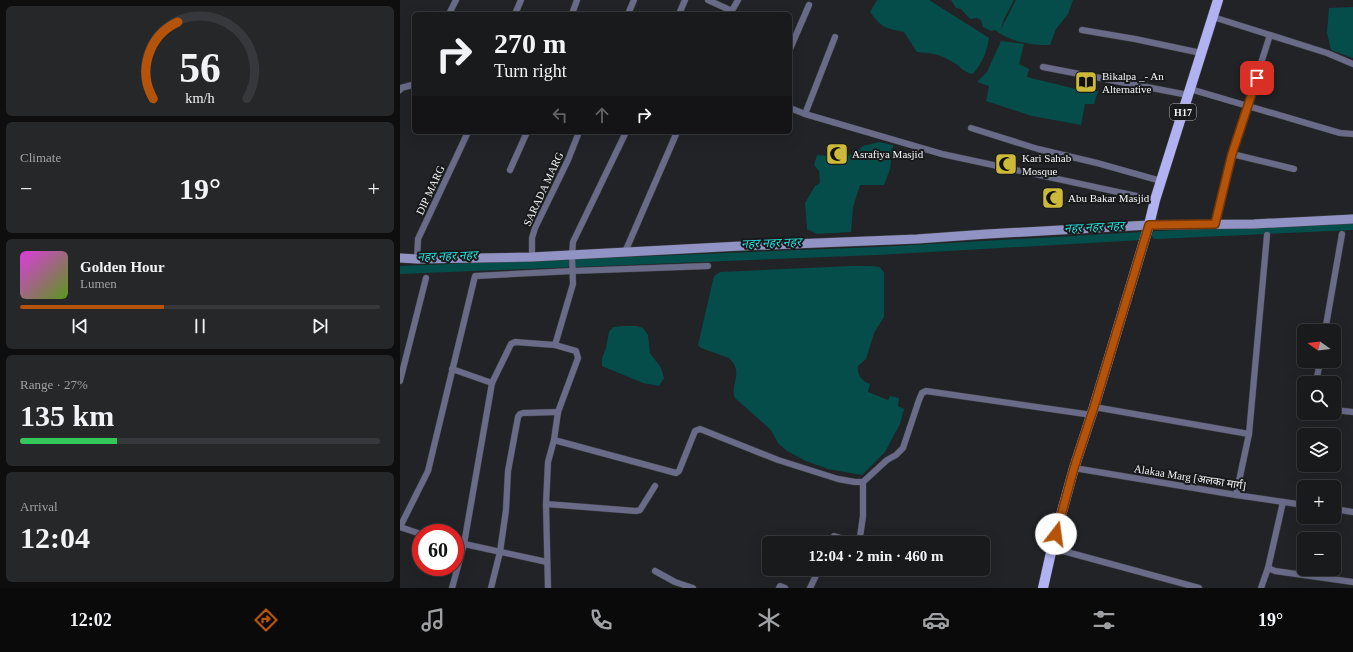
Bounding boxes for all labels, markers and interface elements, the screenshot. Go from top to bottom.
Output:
icon: right [428,28,480,80]
text: 270 m [494,28,566,59]
text: 56 [179,45,221,91]
text: Turn right [494,61,567,81]
pin [1240,61,1274,95]
icon: arrive [1246,67,1268,89]
library icon: Bikalpa _- An Alternative [1073,69,1099,95]
place label: Bikalpa _- An Alternative [1102,70,1164,95]
text: km/h [185,90,215,106]
icon: left [549,104,571,126]
icon: ahead [591,104,613,126]
icon: right [633,104,655,126]
road number: H17 [1170,104,1196,120]
mosque icon: Asrafiya Masjid [824,141,850,167]
place label: Asrafiya Masjid [852,148,924,160]
text: Climate [20,150,61,165]
street label: SARADA MARG [521,150,565,228]
mosque icon: Kari Sahab Mosque [993,151,1019,177]
place label: Kari Sahab Mosque [1022,152,1072,177]
street label: DIP MARG [413,163,447,217]
text: 19° [179,172,221,205]
text: − [20,176,32,201]
text: + [368,176,380,201]
mosque icon: Abu Bakar Masjid [1040,185,1066,211]
place label: Abu Bakar Masjid [1068,192,1150,204]
water label: नहर नहर नहर [1064,218,1126,236]
water label: नहर नहर नहर [741,235,803,251]
water label: नहर नहर नहर [417,248,479,264]
text: Golden Hour [80,259,165,275]
text: Lumen [80,276,117,291]
icon: previous [69,315,91,337]
icon: pause [189,315,211,337]
icon: next [309,315,331,337]
north arrow [1297,324,1341,368]
map controls [1297,324,1341,576]
button: search [1297,376,1341,420]
text: Range · 27% [20,377,88,392]
text: 135 km [20,399,114,432]
button: layers [1297,428,1341,472]
street label: Alakaa Marg [अलका मार्ग] [1133,462,1247,492]
button: + [1297,480,1341,524]
text: Arrival [20,499,58,514]
position arrow [1035,513,1077,555]
text: 12:04 [20,521,90,554]
speed limit sign: 60 [412,524,464,576]
button: − [1297,532,1341,576]
text: 12:04 · 2 min · 460 m [809,548,944,564]
icon: directions [252,606,280,634]
icon: music [419,606,447,634]
icon: phone [587,606,615,634]
icon: climate [755,606,783,634]
icon: car [922,606,950,634]
icon: filters [1090,606,1118,634]
text: 12:02 [70,610,112,630]
text: 19° [1258,610,1283,630]

